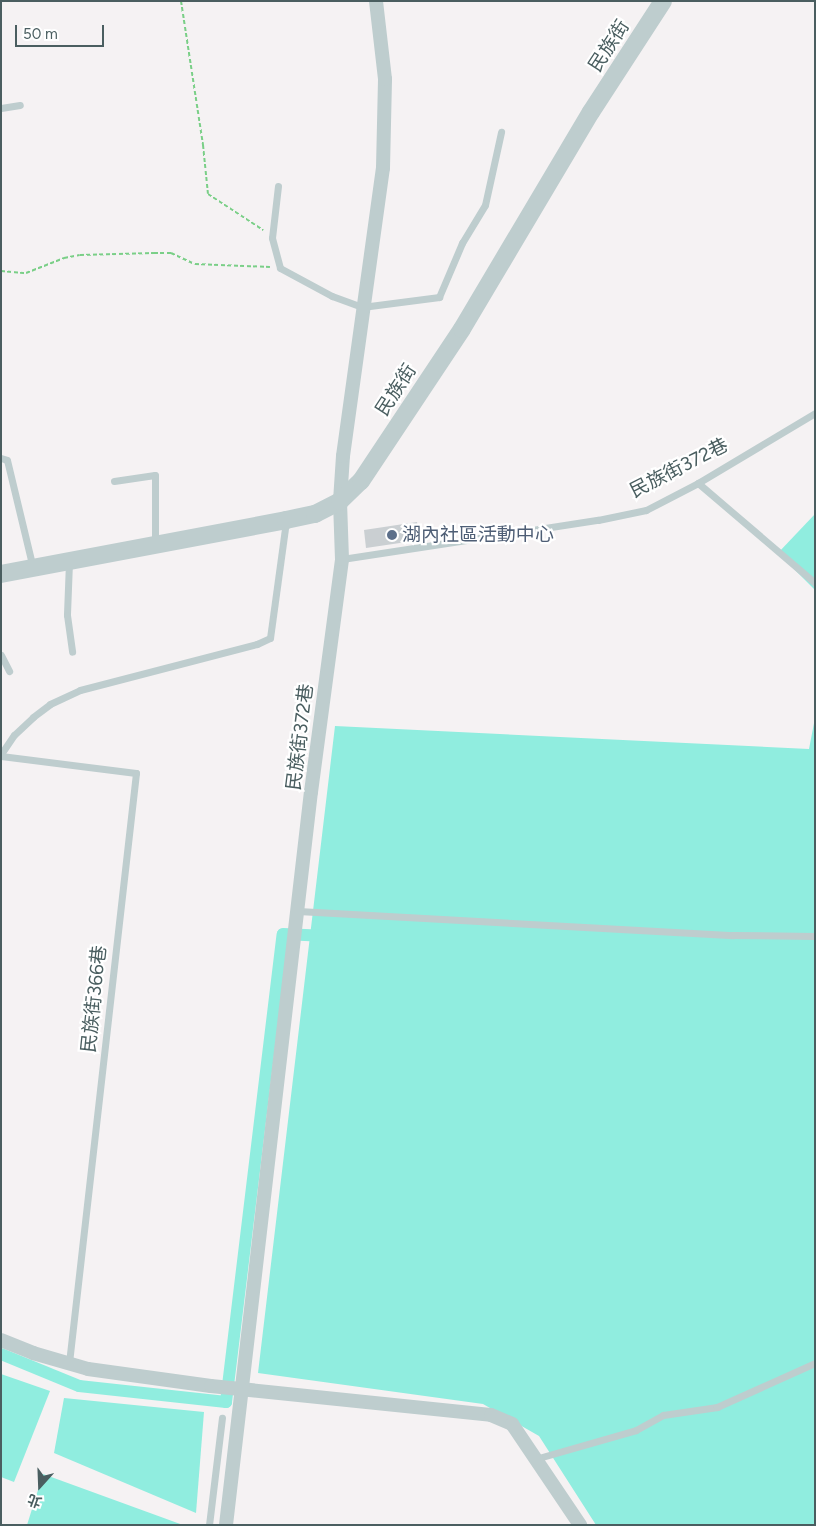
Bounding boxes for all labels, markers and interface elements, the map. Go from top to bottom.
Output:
scale bar [18,15,106,47]
street label: 民族街 [584,16,634,76]
text: 50 m [23,25,58,43]
street label: 民族街 [371,360,421,420]
street label: 民族街372巷 [626,434,732,502]
place label: 湖內社區活動中心 [402,524,554,546]
marker: 湖內社區活動中心 [386,529,398,541]
street label: 民族街372巷 [282,682,318,792]
street label: 民族街366巷 [77,944,111,1054]
north arrow [15,1461,65,1511]
text: 北 [25,1490,44,1511]

